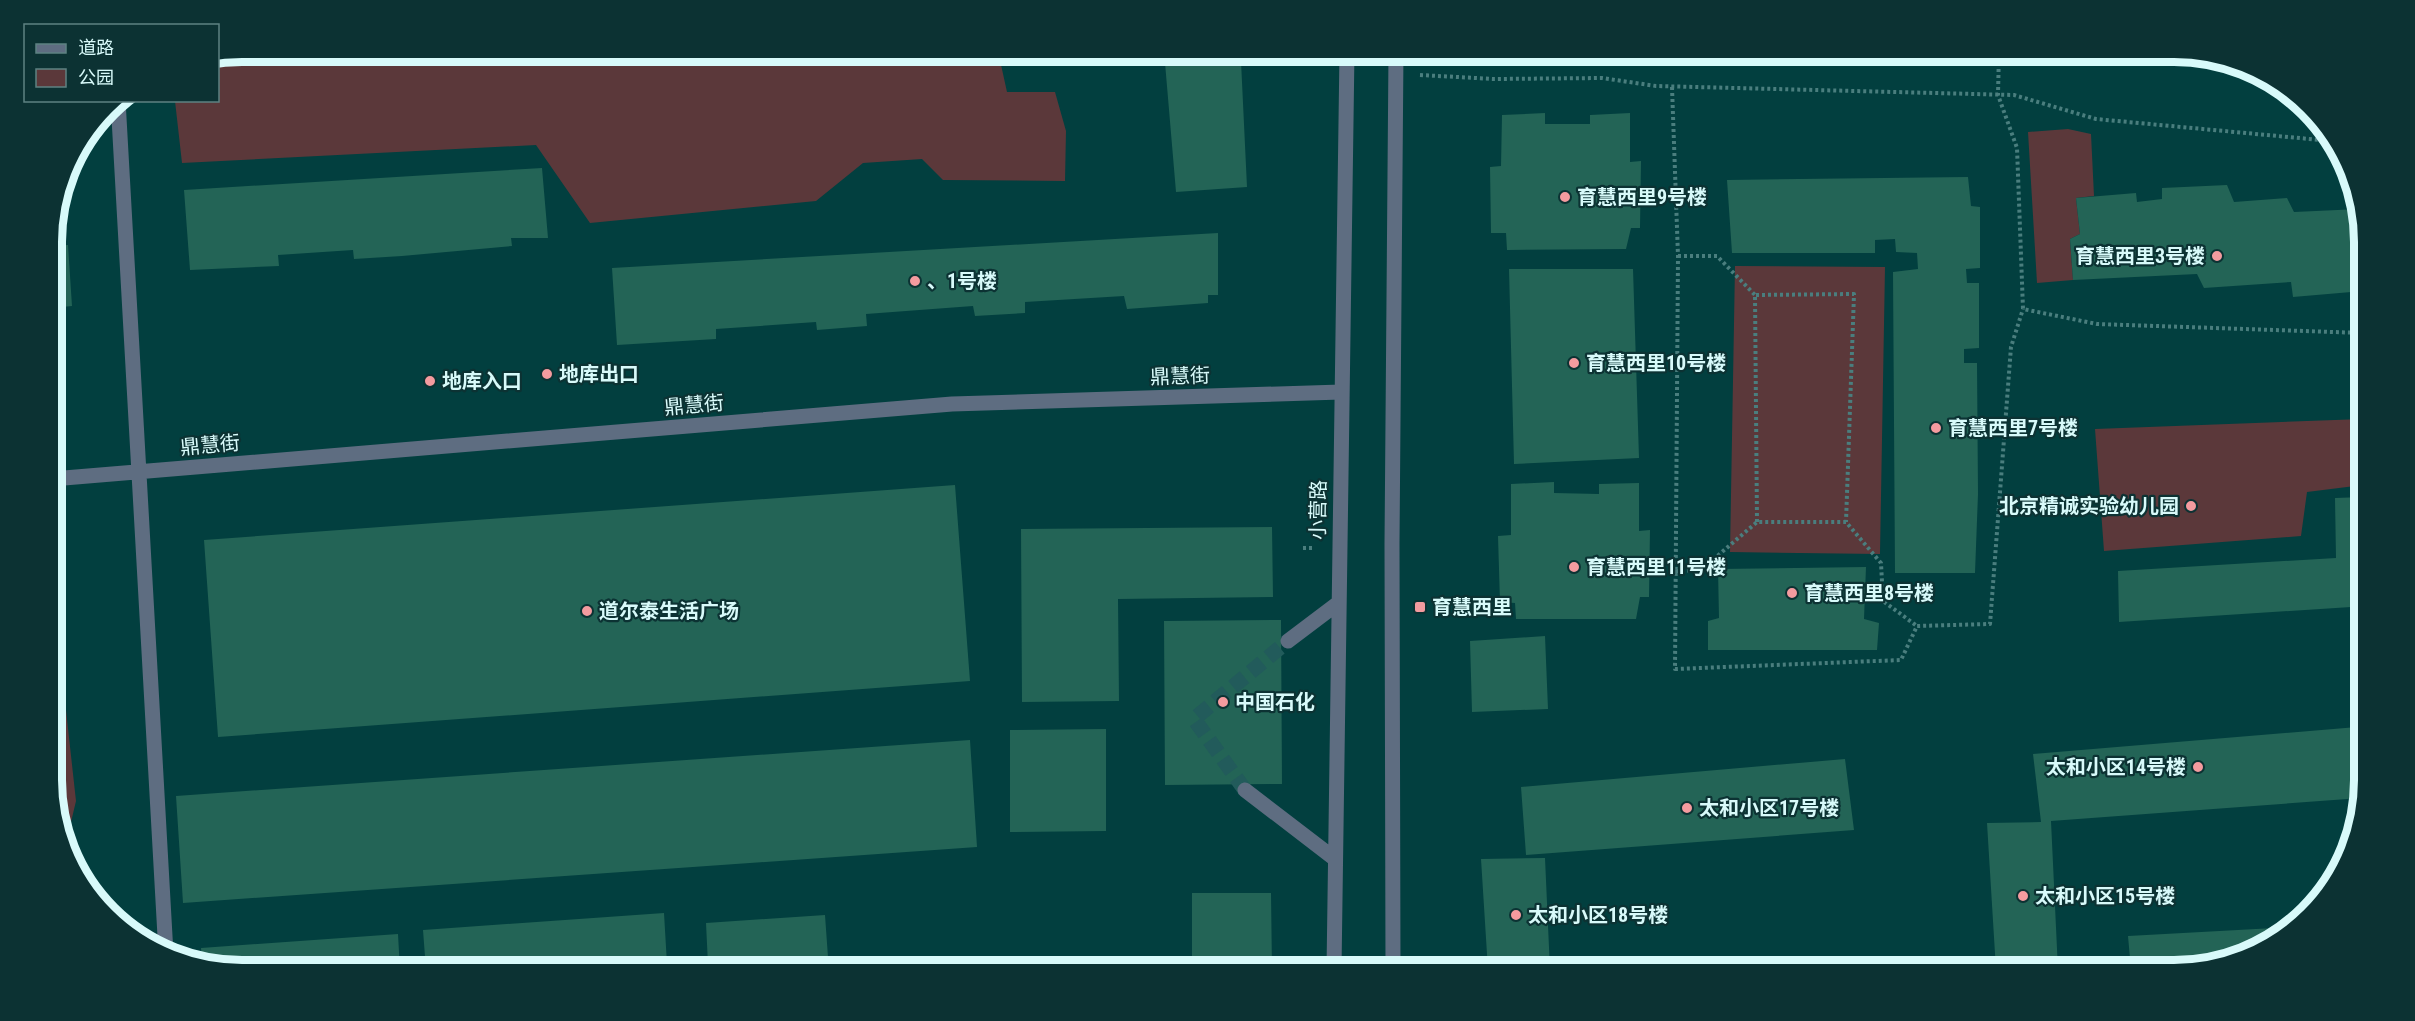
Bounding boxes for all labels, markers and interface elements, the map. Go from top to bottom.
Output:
legend [24,24,219,102]
text: 道路 [78,37,114,58]
text: 公园 [78,67,114,88]
place label: 育慧西里9号楼 [1577,185,1707,209]
marker: 育慧西里9号楼 [1558,190,1572,204]
place label: 育慧西里3号楼 [2075,244,2205,268]
marker: 育慧西里3号楼 [2210,249,2224,263]
place label: 、1号楼 [927,269,997,293]
marker: 、1号楼 [908,274,922,288]
place label: 育慧西里10号楼 [1586,351,1726,375]
marker: 育慧西里10号楼 [1567,356,1581,370]
place label: 地库出口 [559,362,639,386]
street label: 鼎慧街 [1150,363,1210,389]
marker: 地库出口 [540,367,554,381]
place label: 地库入口 [442,369,522,393]
marker: 地库入口 [423,374,437,388]
street label: 鼎慧街 [663,390,725,420]
place label: 育慧西里7号楼 [1948,416,2078,440]
marker: 育慧西里7号楼 [1929,421,1943,435]
street label: 鼎慧街 [179,430,241,460]
street label: 小营路 [1305,480,1331,540]
place label: 北京精诚实验幼儿园 [1999,494,2179,518]
marker: 北京精诚实验幼儿园 [2184,499,2198,513]
place label: 育慧西里11号楼 [1586,555,1726,579]
marker: 育慧西里11号楼 [1567,560,1581,574]
place label: 育慧西里8号楼 [1804,581,1934,605]
marker: 育慧西里8号楼 [1785,586,1799,600]
place label: 育慧西里 [1432,595,1512,619]
place label: 道尔泰生活广场 [599,599,739,623]
marker: 育慧西里 [1413,600,1427,614]
marker: 道尔泰生活广场 [580,604,594,618]
place label: 中国石化 [1235,690,1315,714]
marker: 中国石化 [1216,695,1230,709]
place label: 太和小区14号楼 [2046,755,2186,779]
marker: 太和小区14号楼 [2191,760,2205,774]
place label: 太和小区17号楼 [1699,796,1839,820]
marker: 太和小区17号楼 [1680,801,1694,815]
place label: 太和小区15号楼 [2035,884,2175,908]
marker: 太和小区15号楼 [2016,889,2030,903]
place label: 太和小区18号楼 [1528,903,1668,927]
marker: 太和小区18号楼 [1509,908,1523,922]

